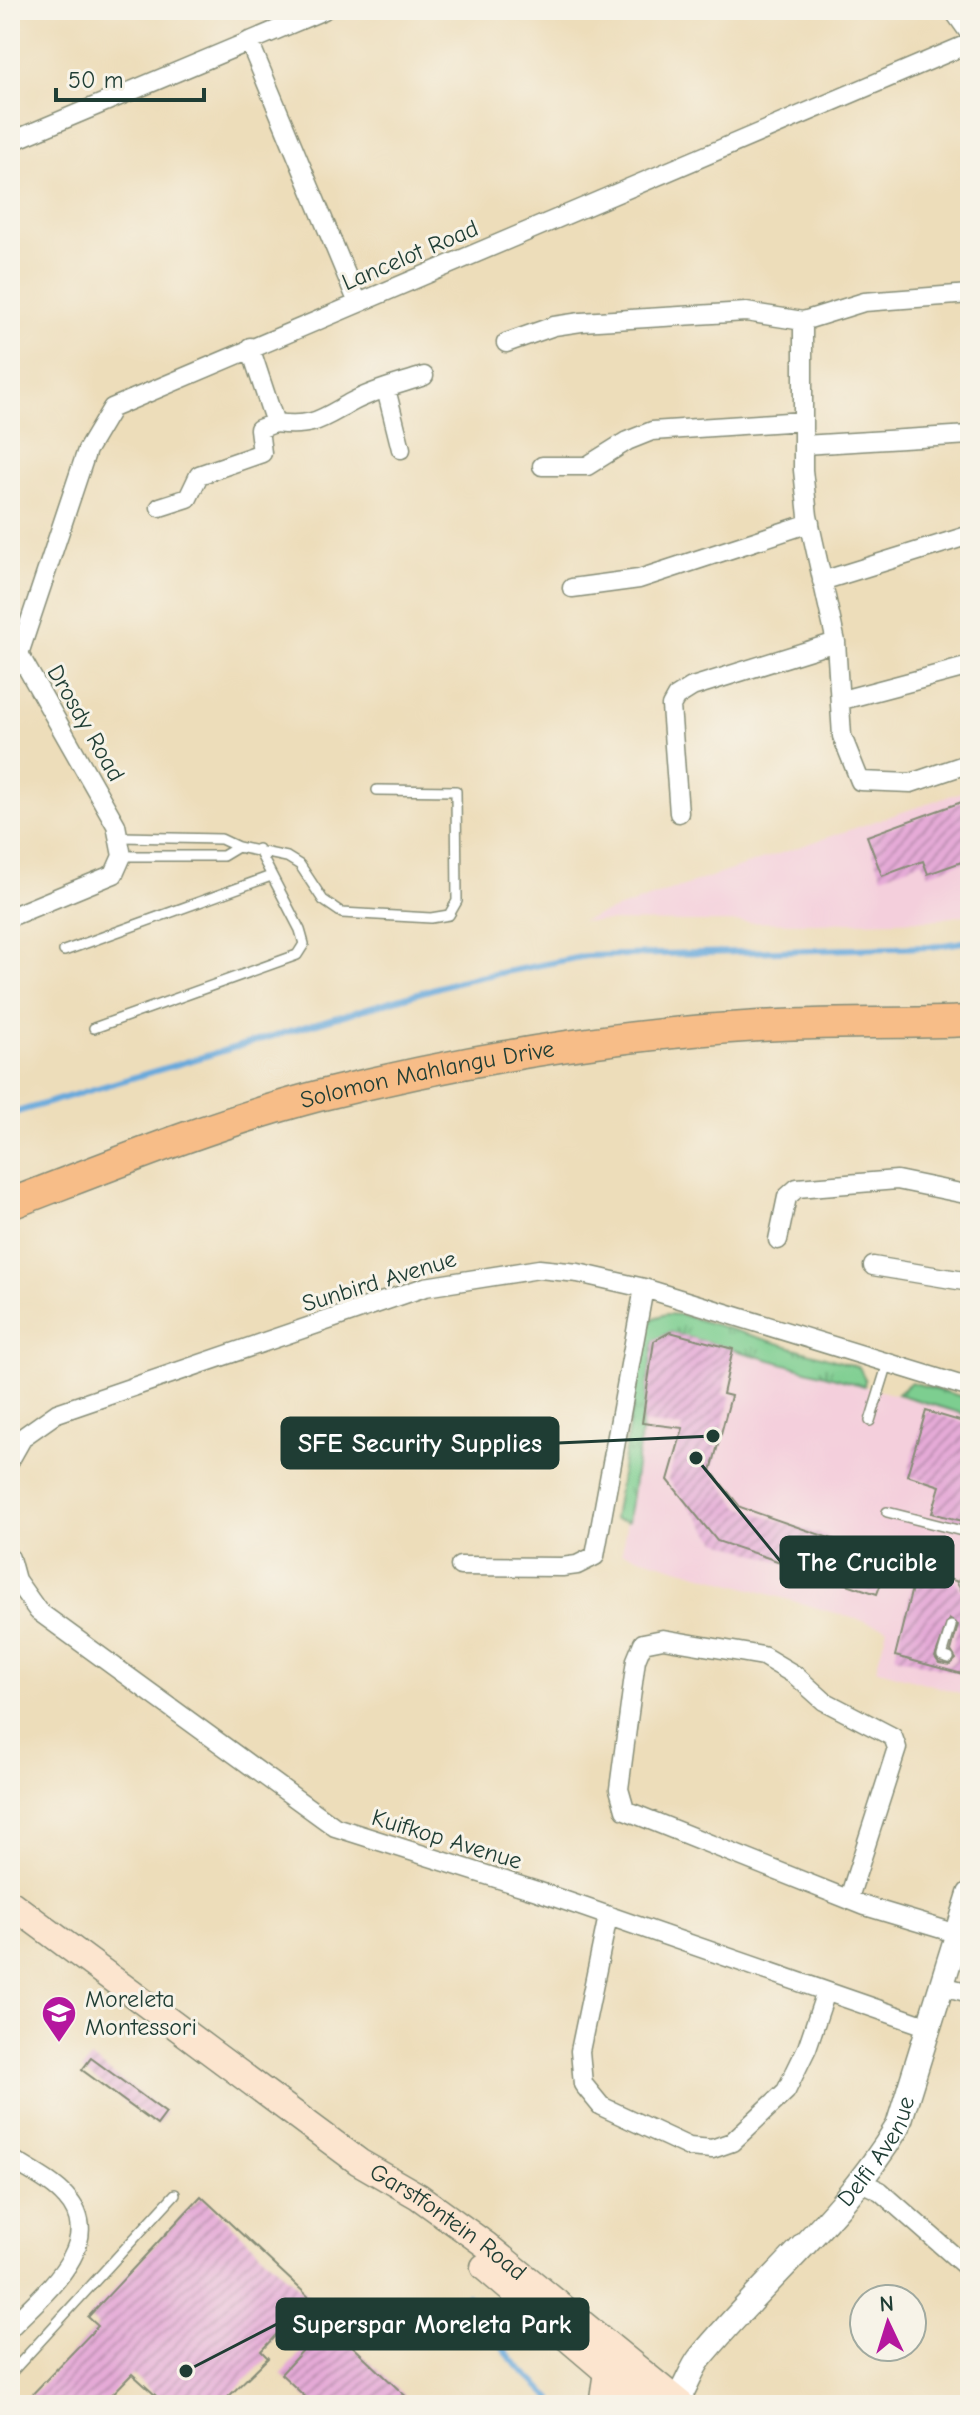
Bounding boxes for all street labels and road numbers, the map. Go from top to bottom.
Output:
street label: Lancelot Road [338,214,482,296]
street label: Drosdy Road [41,660,131,786]
street label: Solomon Mahlangu Drive [297,1034,556,1114]
street label: Sunbird Avenue [299,1244,459,1318]
street label: Kuifkop Avenue [369,1803,525,1875]
street label: Delfi Avenue [831,2093,920,2212]
street label: Garstfontein Road [365,2157,532,2286]

